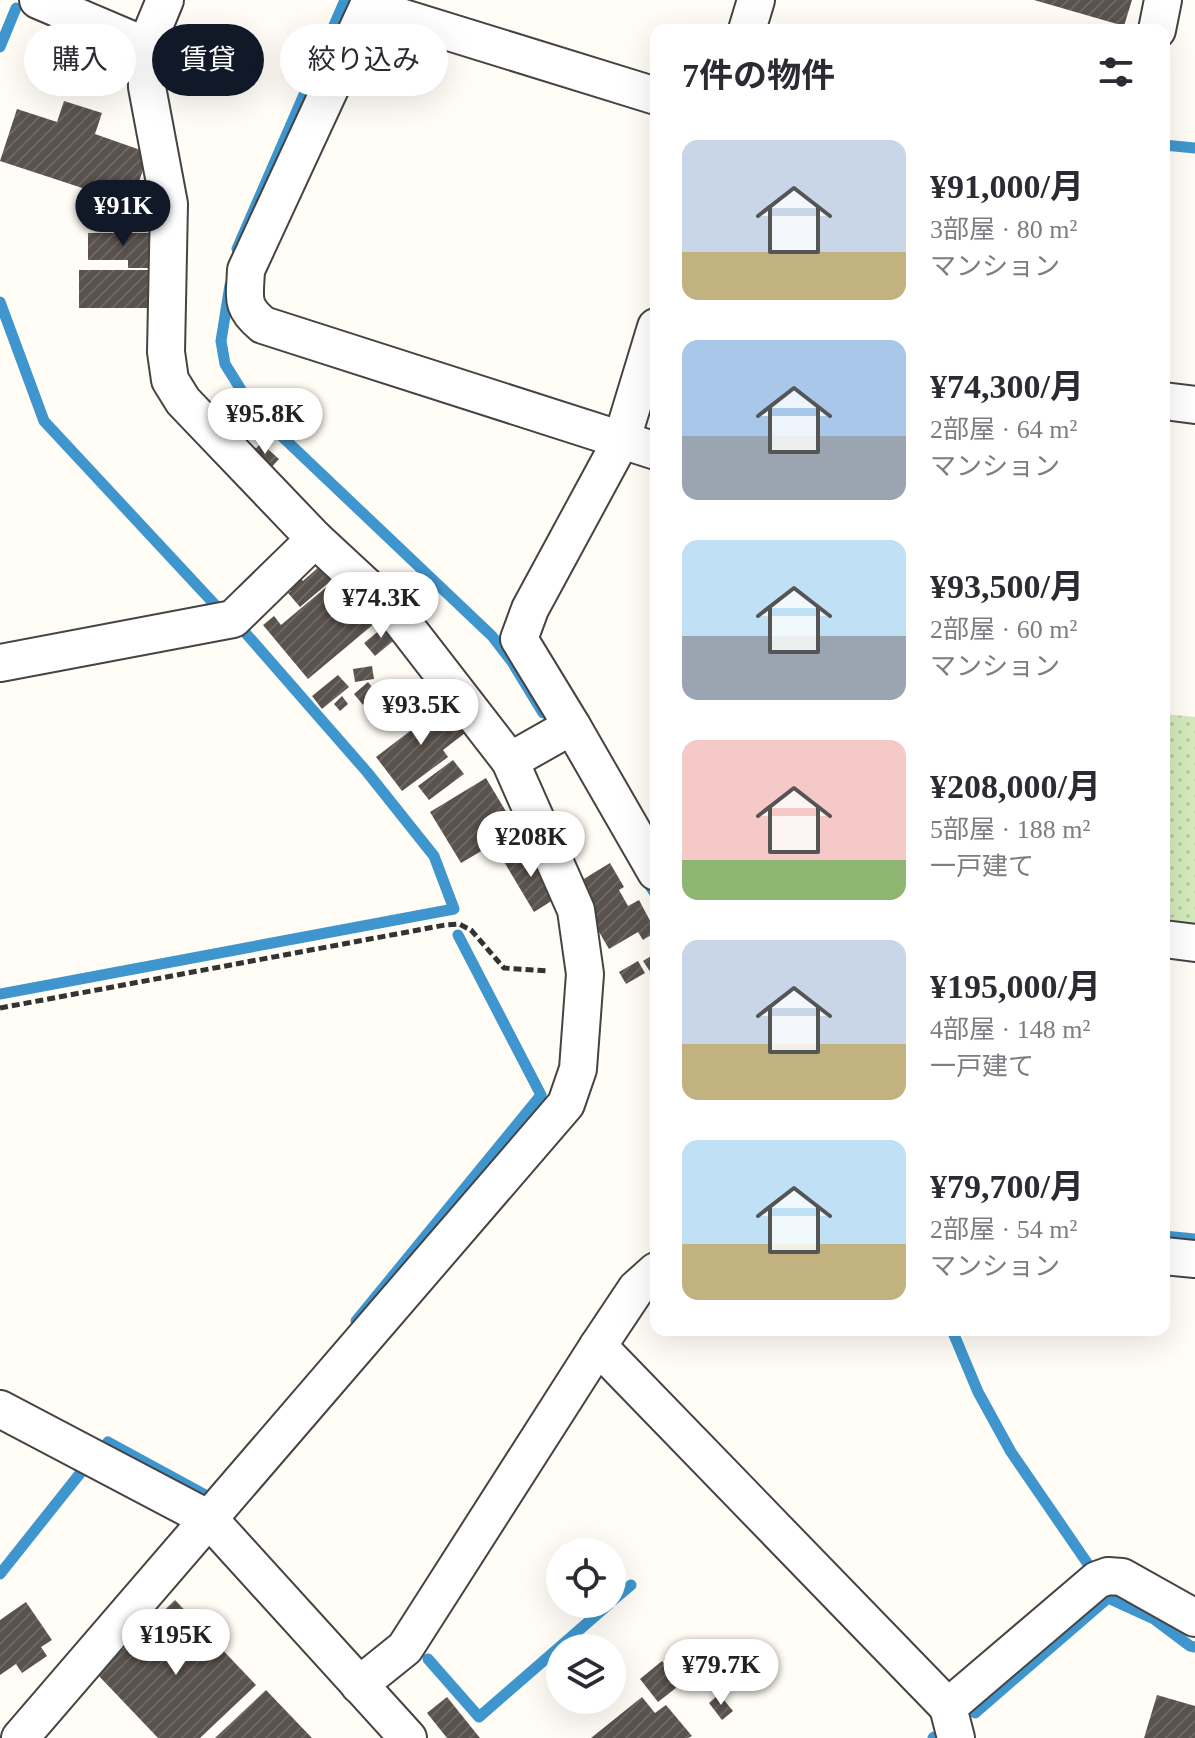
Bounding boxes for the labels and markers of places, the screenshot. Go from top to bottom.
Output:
pin: ¥91K [76,180,170,248]
pin: ¥95.8K [200,388,330,456]
pin: ¥74.3K [316,572,446,640]
pin: ¥93.5K [356,679,486,747]
pin: ¥208K [475,811,587,879]
pin: ¥195K [120,1609,232,1677]
pin: ¥79.7K [656,1639,786,1707]

